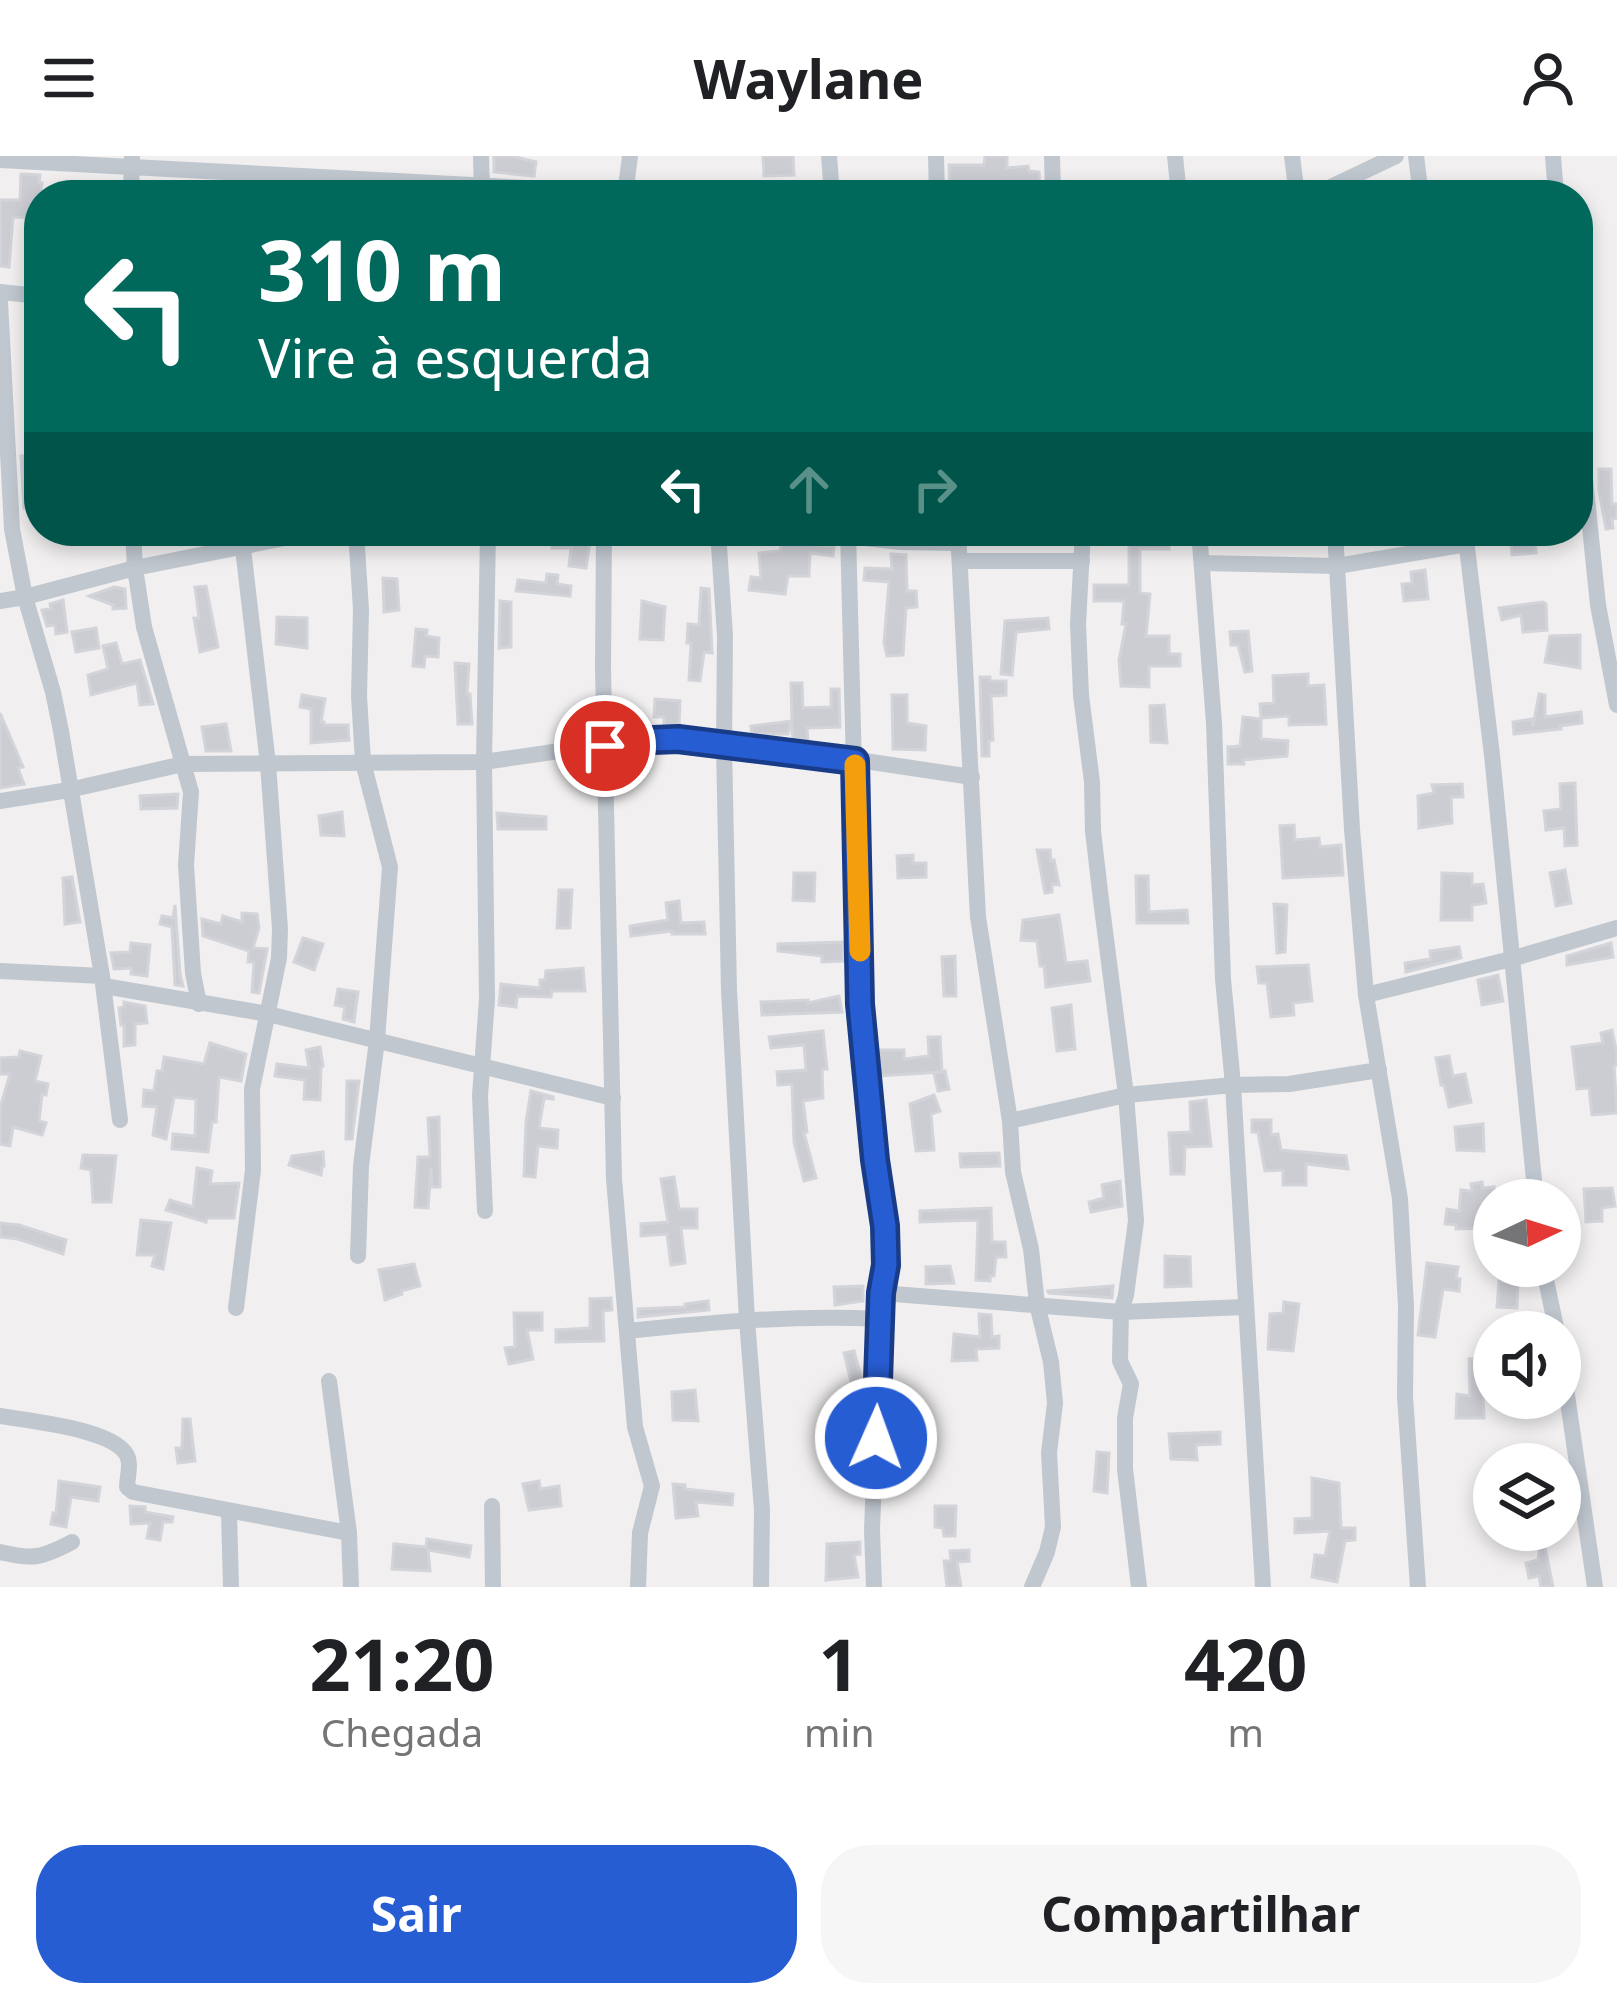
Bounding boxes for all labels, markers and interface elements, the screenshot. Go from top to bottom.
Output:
text: Waylane [693,41,924,115]
icon: menu [36,45,102,111]
icon: person [1515,45,1581,111]
text: 310 m [258,211,506,326]
icon: left [60,228,216,384]
text: Vire à esquerda [258,320,652,394]
icon: left [650,456,716,522]
icon: ahead [776,456,842,522]
icon: right [902,456,968,522]
pin [554,695,656,797]
icon: arrive [572,713,638,779]
north arrow [1473,1179,1581,1287]
map controls [1473,1179,1581,1551]
button: sound [1473,1311,1581,1419]
position arrow [813,1375,939,1501]
button: layers [1473,1443,1581,1551]
text: 21:20 [309,1614,494,1712]
text: 1 [819,1614,860,1712]
text: 420 [1184,1614,1308,1712]
text: Chegada [321,1705,483,1758]
text: min [804,1705,875,1758]
text: m [1228,1705,1264,1758]
button: Sair [36,1845,797,1983]
button: Compartilhar [821,1845,1581,1983]

